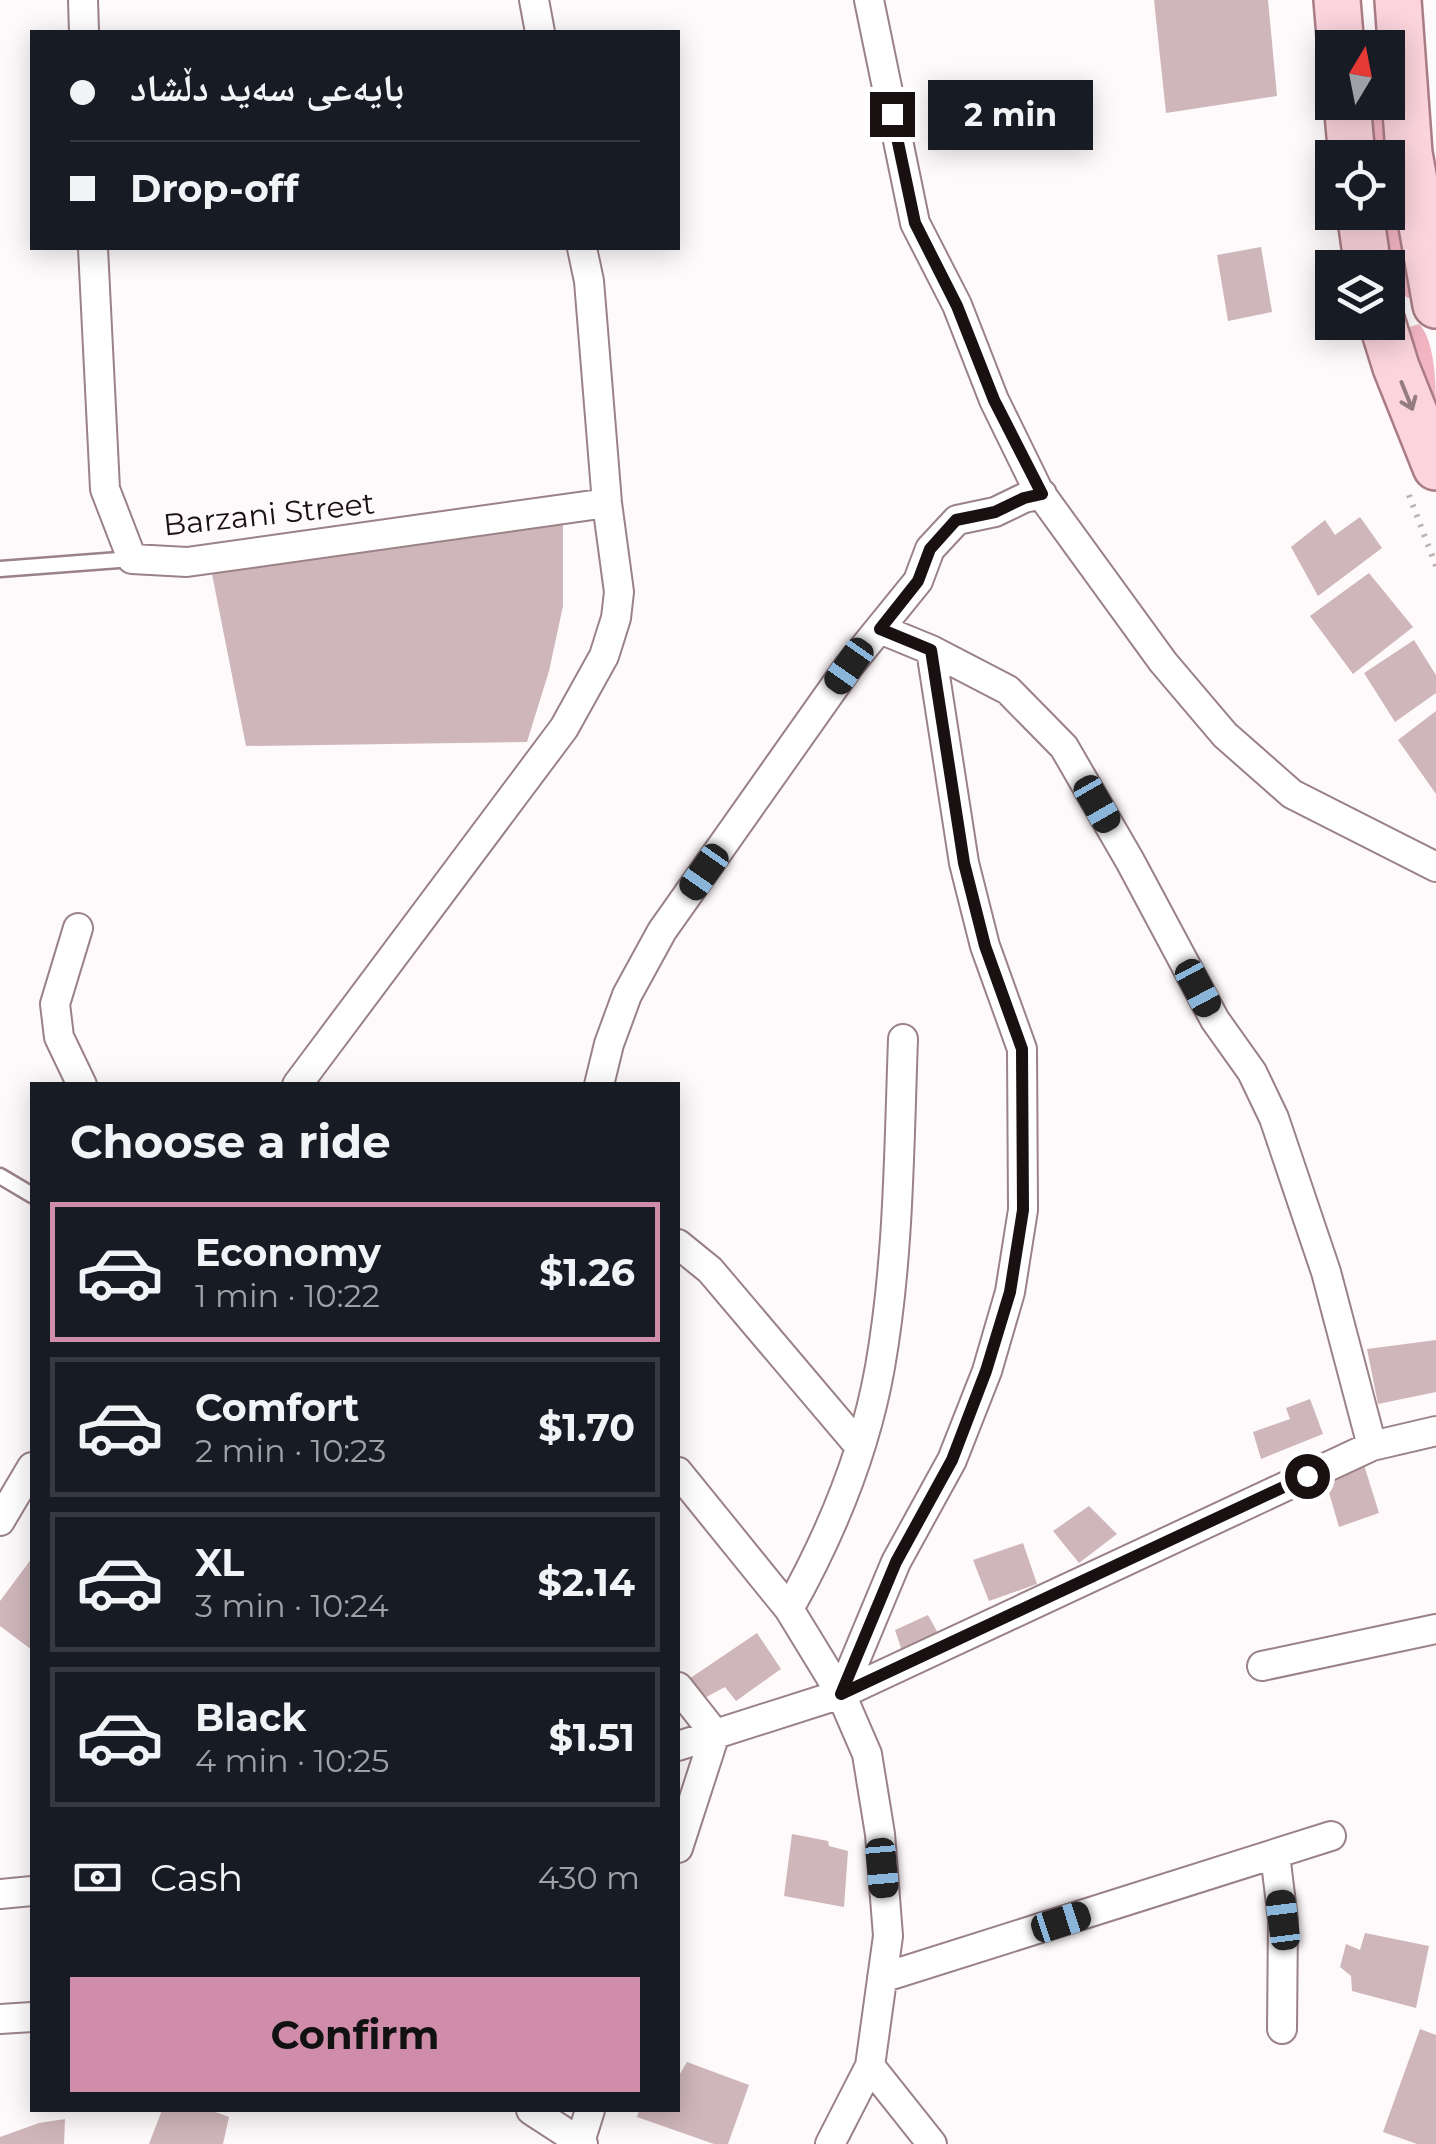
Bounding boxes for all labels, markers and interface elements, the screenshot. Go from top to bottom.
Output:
north arrow [1315,30,1405,120]
map controls [1315,30,1405,340]
text: بایەعی سەید دڵشاد [130,64,404,111]
callout: 2 min [927,79,1092,149]
route end [870,92,915,137]
text: 2 min [964,95,1057,134]
button: locate [1315,140,1405,230]
text: Drop-off [130,165,299,212]
button: layers [1315,250,1405,340]
one-way arrow [1400,380,1418,410]
street label: Barzani Street [161,485,377,543]
car [820,633,878,699]
car [1069,771,1125,837]
car [675,839,733,905]
car [1171,954,1225,1022]
text: Choose a ride [70,1114,391,1169]
icon: car [75,1227,165,1317]
text: Economy [195,1229,381,1276]
text: $1.26 [539,1249,635,1296]
text: 1 min · 10:22 [195,1276,380,1315]
icon: car [75,1382,165,1472]
text: Comfort [195,1384,359,1431]
text: $1.70 [538,1404,635,1451]
text: 2 min · 10:23 [195,1431,386,1470]
route start [1285,1454,1330,1499]
icon: car [75,1537,165,1627]
text: XL [195,1539,244,1586]
text: $2.14 [538,1559,635,1606]
text: 3 min · 10:24 [195,1586,389,1625]
icon: car [75,1692,165,1782]
text: Black [195,1694,306,1741]
text: $1.51 [549,1714,635,1761]
text: 4 min · 10:25 [195,1741,389,1780]
car [864,1837,900,1899]
icon: cash [70,1850,125,1905]
text: Cash [150,1854,243,1901]
text: 430 m [538,1858,640,1897]
car [1264,1888,1302,1952]
car [1028,1898,1094,1946]
button: Confirm [70,1977,640,2092]

